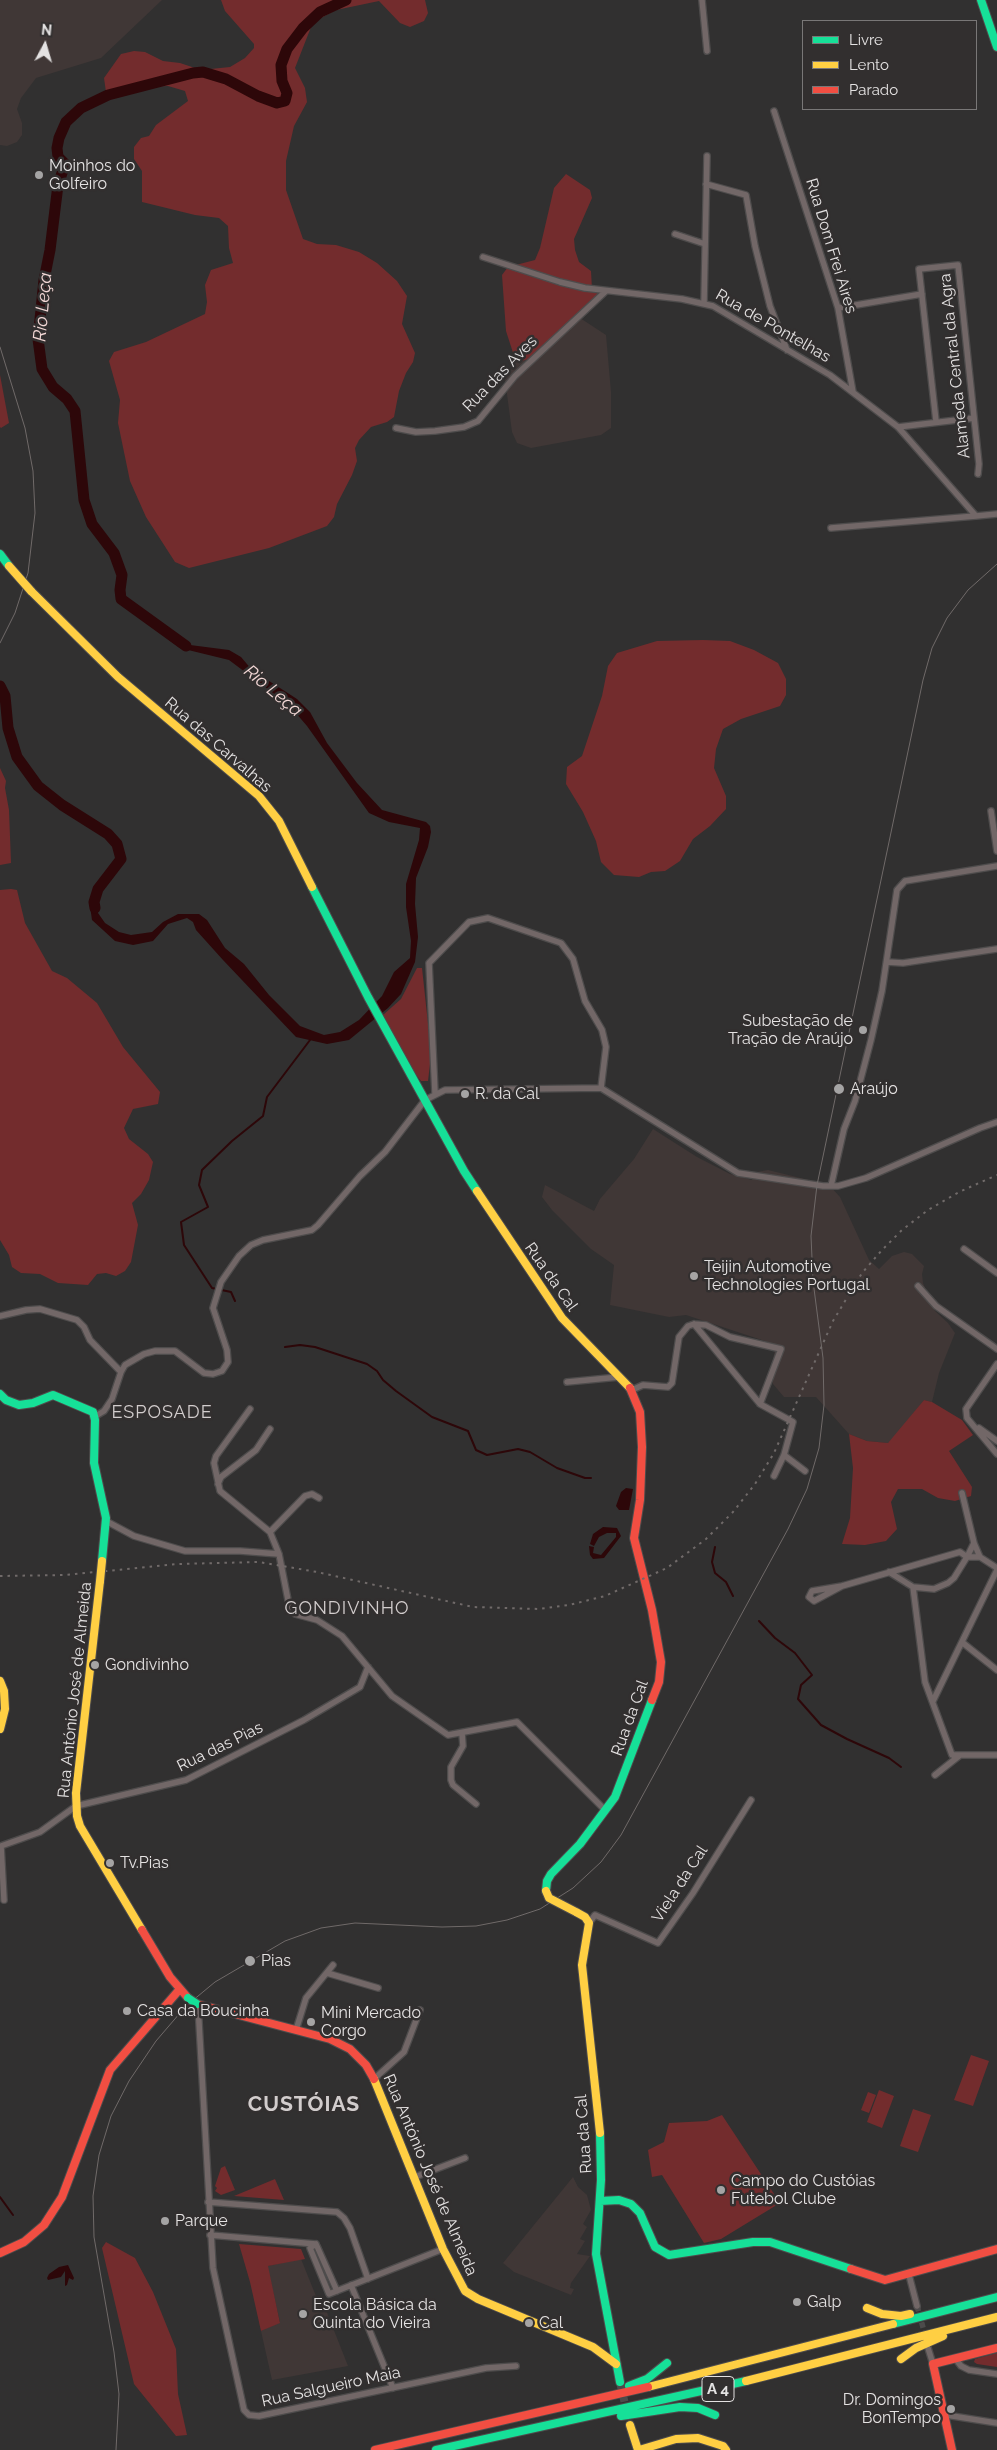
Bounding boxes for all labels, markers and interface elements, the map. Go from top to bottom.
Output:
north arrow [20,20,70,70]
legend [802,20,977,110]
text: N [40,22,53,39]
text: Livre [849,31,883,49]
text: Lento [849,56,889,74]
text: Parado [849,81,898,99]
place label: Moinhos do Golfeiro [49,156,135,194]
marker: Moinhos do Golfeiro [33,169,45,181]
street label: Rua Dom Frei Aires [801,176,861,316]
water label: Rio Leça [29,272,57,342]
street label: Alameda Central da Agra [936,273,974,459]
street label: Rua de Pontelhas [712,285,834,367]
street label: Rua das Aves [459,332,541,416]
water label: Rio Leça [240,660,306,722]
street label: Rua das Carvalhas [161,693,275,797]
place label: Subestação de Tração de Araújo [728,1011,853,1049]
marker: Subestação de Tração de Araújo [857,1024,869,1036]
place label: Araújo [850,1079,898,1099]
marker: Araújo [832,1082,846,1096]
place label: R. da Cal [475,1084,539,1104]
marker: R. da Cal [459,1088,471,1100]
street label: Rua da Cal [520,1239,582,1315]
place label: Teijin Automotive Technologies Portugal [704,1257,870,1295]
marker: Teijin Automotive Technologies Portugal [688,1270,700,1282]
district label: ESPOSADE [110,1402,214,1424]
street label: Rua António José de Almeida [54,1581,96,1799]
district label: GONDIVINHO [283,1598,411,1620]
place label: Gondivinho [105,1655,189,1675]
marker: Gondivinho [89,1659,101,1671]
street label: Rua da Cal [607,1677,653,1759]
street label: Rua das Pias [174,1718,266,1776]
street label: Viela da Cal [648,1842,712,1926]
place label: Tv.Pias [120,1853,169,1873]
marker: Tv.Pias [104,1857,116,1869]
place label: Pias [261,1951,291,1971]
marker: Pias [243,1954,257,1968]
place label: Casa da Boucinha [137,2001,269,2021]
place label: Mini Mercado Corgo [321,2003,421,2041]
marker: Casa da Boucinha [121,2005,133,2017]
marker: Mini Mercado Corgo [305,2016,317,2028]
street label: Rua António José de Almeida [379,2071,481,2279]
district label: CUSTÓIAS [247,2092,361,2118]
street label: Rua da Cal [572,2094,596,2174]
place label: Campo do Custóias Futebol Clube [731,2171,875,2209]
marker: Campo do Custóias Futebol Clube [715,2184,727,2196]
place label: Parque [175,2211,228,2231]
marker: Parque [159,2215,171,2227]
place label: Galp [807,2292,841,2312]
place label: Escola Básica da Quinta do Vieira [313,2295,437,2333]
marker: Galp [791,2296,803,2308]
marker: Escola Básica da Quinta do Vieira [297,2308,309,2320]
place label: Cal [539,2313,563,2333]
marker: Cal [523,2317,535,2329]
street label: Rua Salgueiro Maia [260,2363,402,2411]
road number: A 4 [702,2376,734,2402]
place label: Dr. Domingos BonTempo [843,2390,941,2428]
marker: Dr. Domingos BonTempo [945,2403,957,2415]

